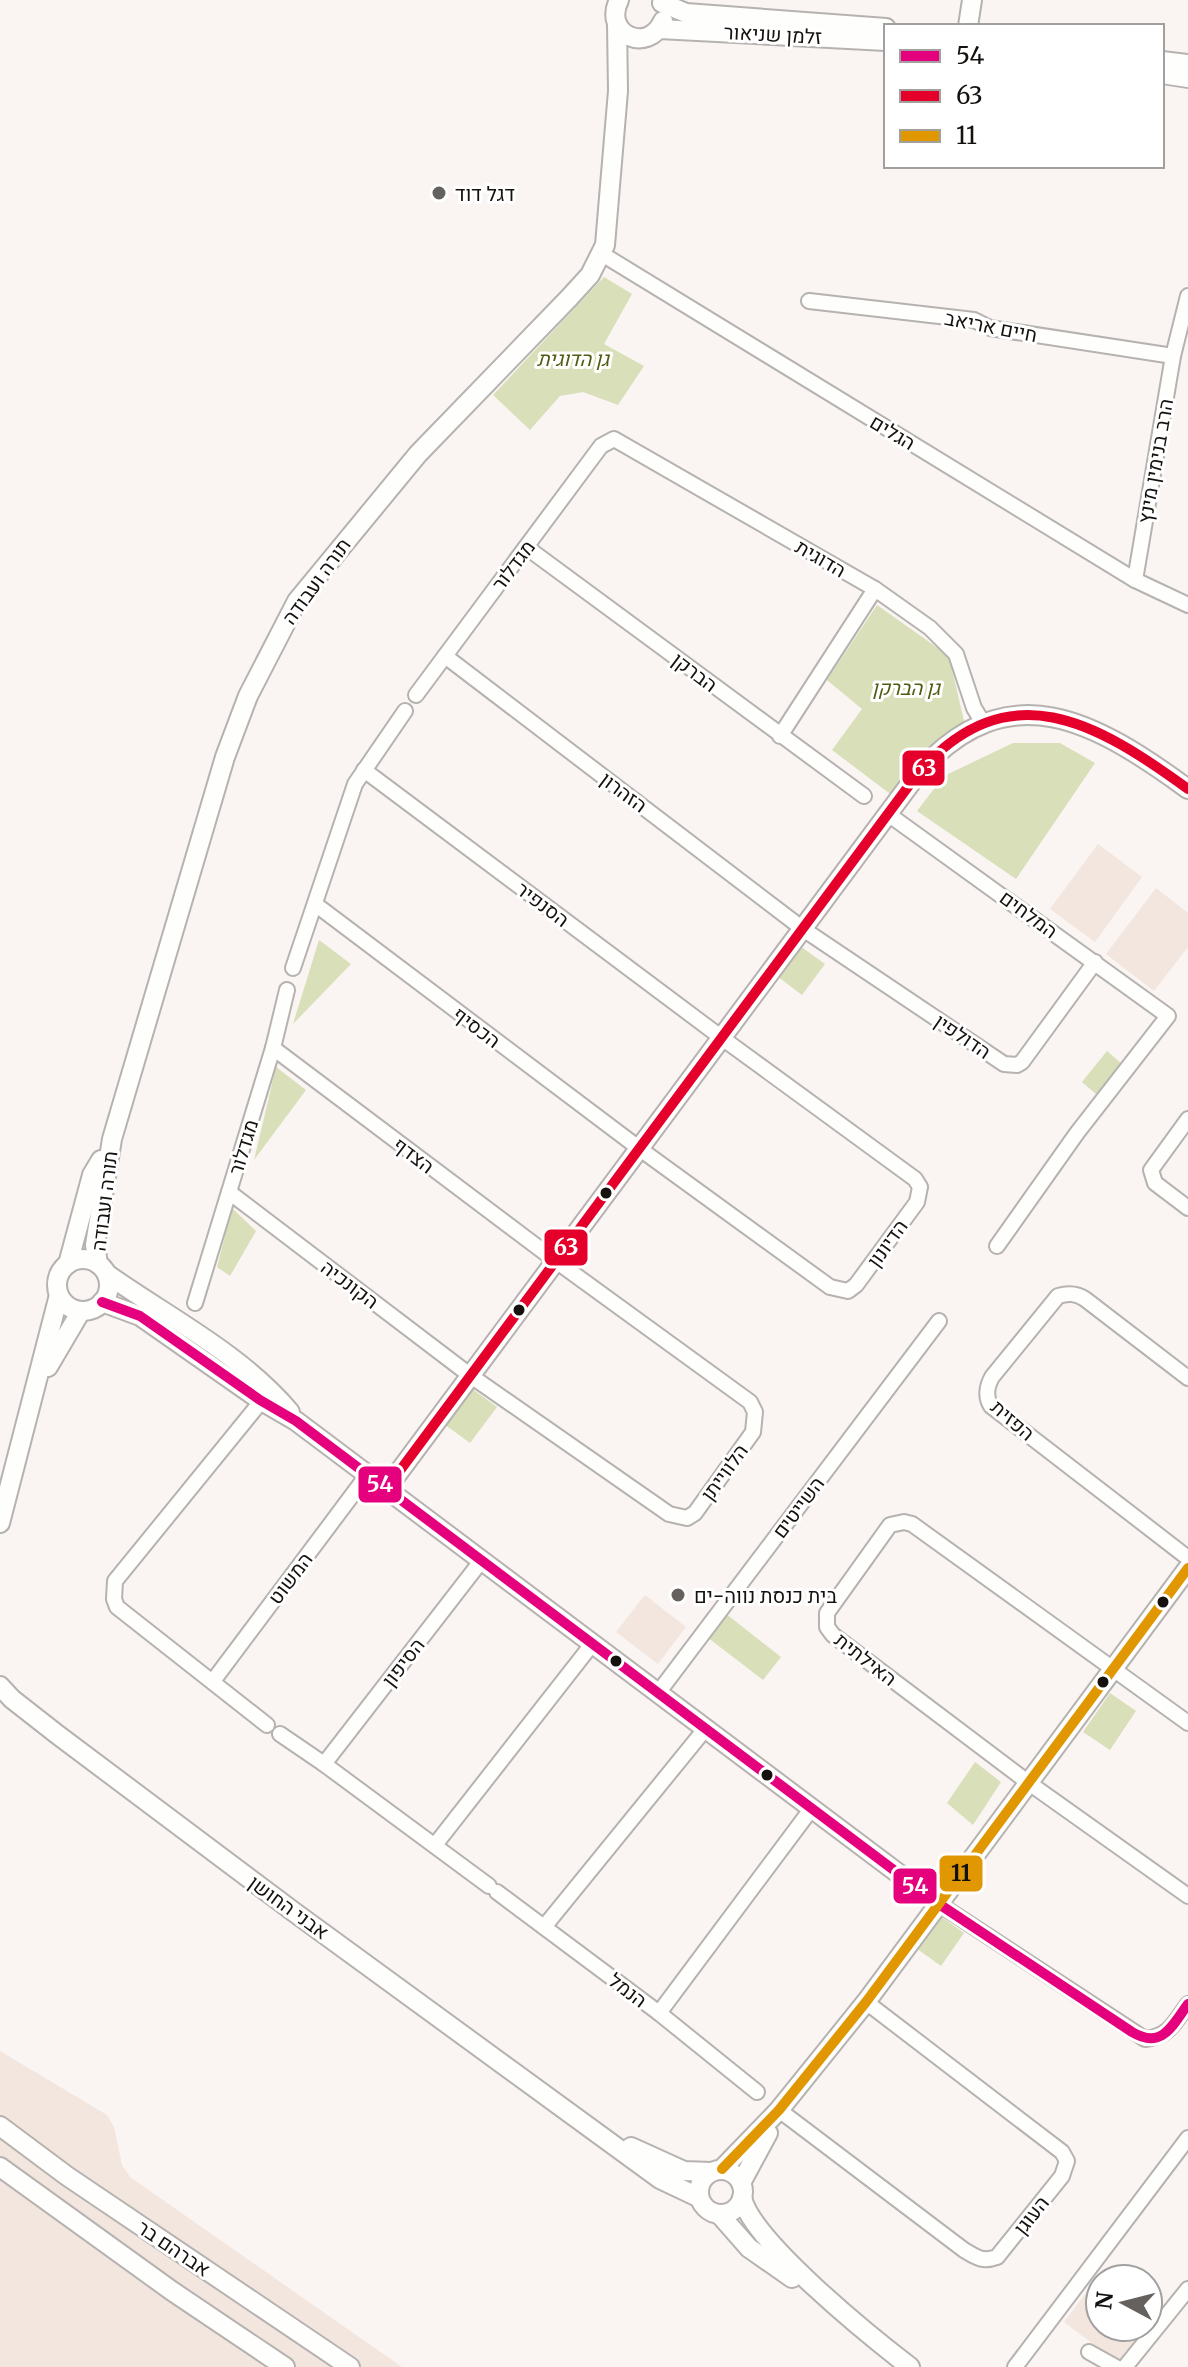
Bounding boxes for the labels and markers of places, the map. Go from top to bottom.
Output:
place label: דגל דוד [455,181,515,206]
marker: דגל דוד [430,184,448,202]
unlabelled marker [598,1185,614,1201]
unlabelled marker [511,1302,527,1318]
place label: בית כנסת נווה-ים [694,1583,837,1608]
marker: בית כנסת נווה-ים [669,1586,687,1604]
unlabelled marker [1155,1594,1171,1610]
unlabelled marker [608,1653,624,1669]
unlabelled marker [1095,1674,1111,1690]
unlabelled marker [759,1767,775,1783]

